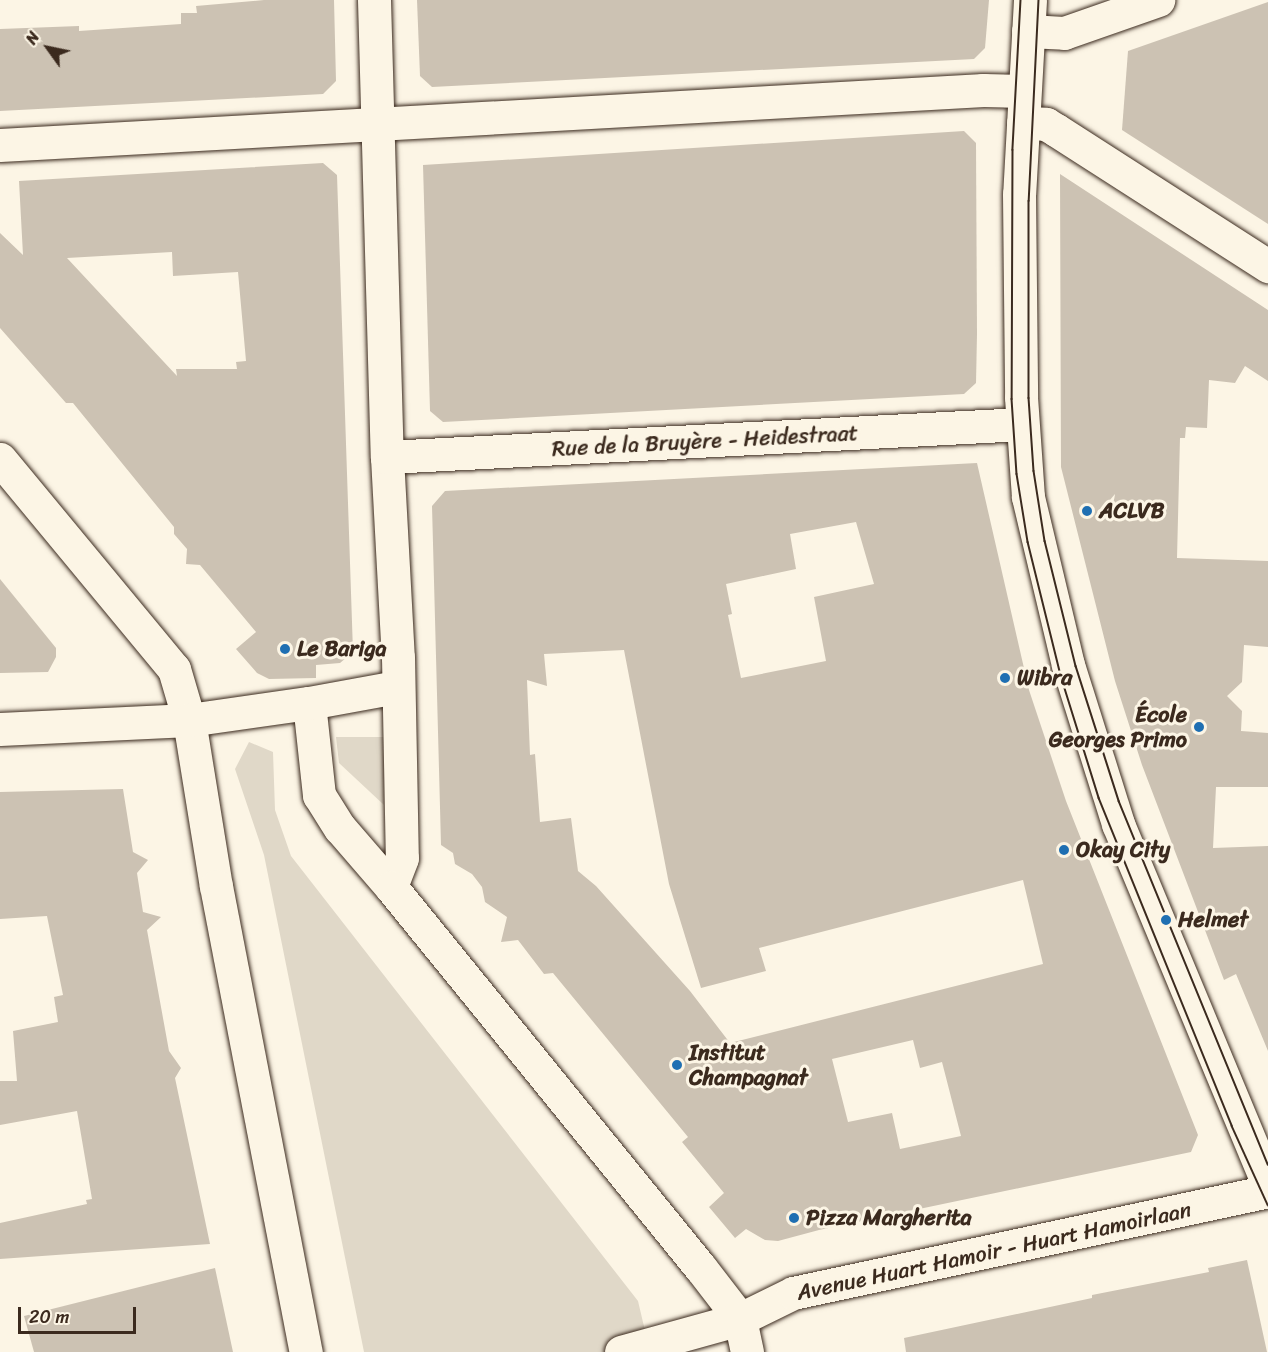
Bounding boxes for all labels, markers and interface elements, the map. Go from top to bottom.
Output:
north arrow [18,18,78,78]
text: N [17,25,48,50]
street label: Rue de la Bruyère - Heidestraat [550,420,860,462]
place label: ACLVB [1099,498,1164,524]
marker: ACLVB [1080,504,1094,518]
place label: Le Bariga [297,636,386,662]
marker: Le Bariga [278,642,292,656]
place label: Wibra [1017,665,1072,691]
marker: Wibra [998,671,1012,685]
place label: École Georges Primo [1049,701,1187,752]
marker: École Georges Primo [1192,720,1206,734]
place label: Okay City [1076,837,1171,863]
marker: Okay City [1057,843,1071,857]
place label: Helmet [1178,907,1248,933]
marker: Helmet [1159,913,1173,927]
place label: Institut Champagnat [689,1039,808,1090]
marker: Institut Champagnat [670,1058,684,1072]
street label: Avenue Huart Hamoir - Huart Hamoirlaan [794,1196,1194,1306]
place label: Pizza Margherita [806,1205,971,1231]
marker: Pizza Margherita [787,1211,801,1225]
scale bar [21,1295,140,1333]
text: 20 m [29,1301,69,1333]

